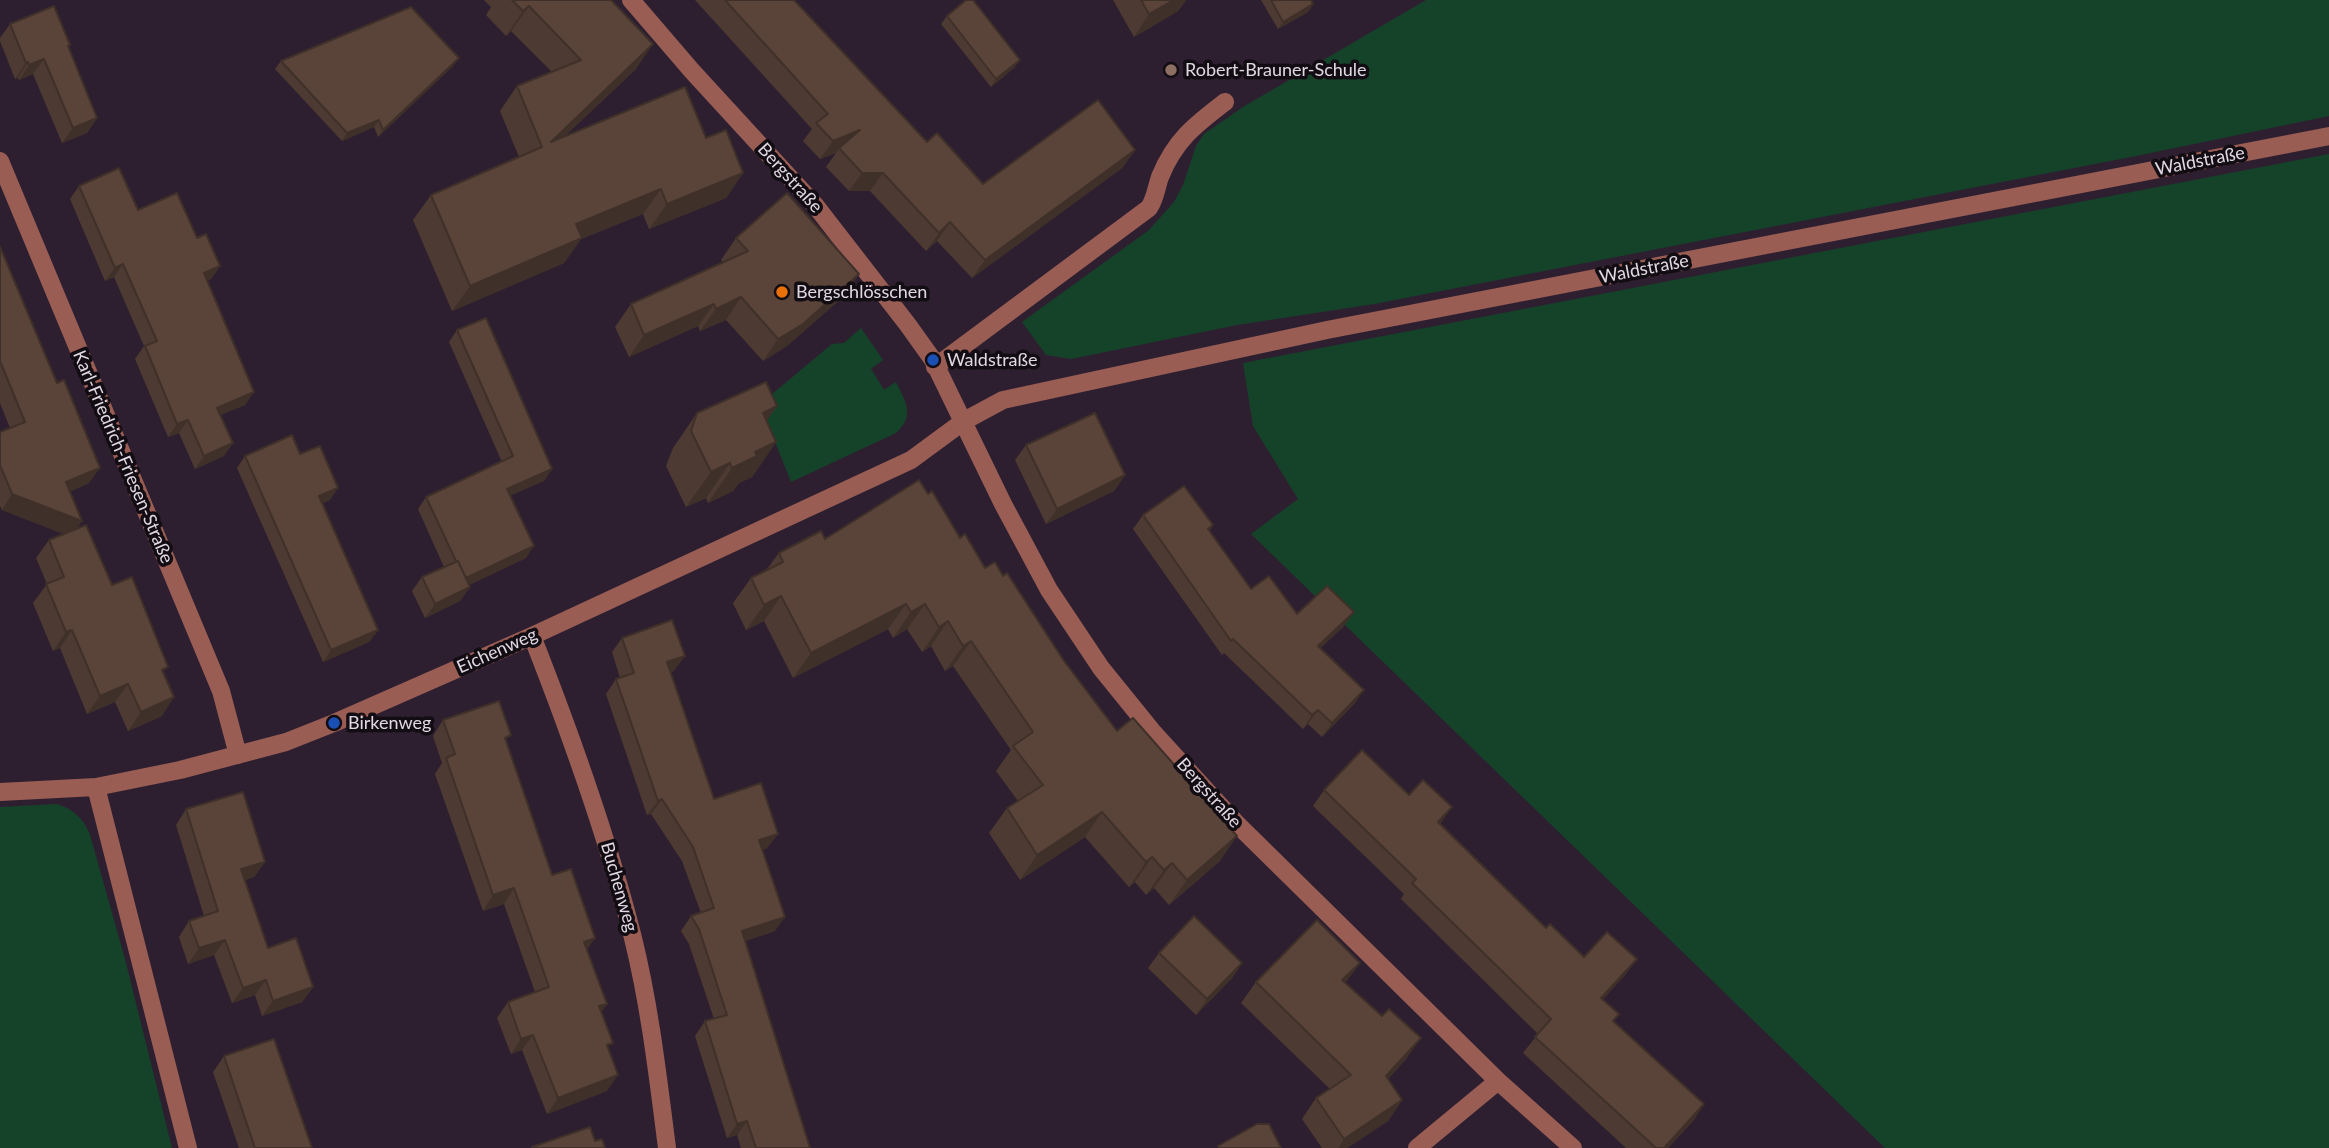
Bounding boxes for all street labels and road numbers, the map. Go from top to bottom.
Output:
street label: Bergstraße [753,139,827,217]
street label: Waldstraße [2154,142,2246,180]
street label: Waldstraße [1598,250,1690,288]
street label: Karl-Friedrich-Friesen-Straße [68,347,178,567]
street label: Eichenweg [453,624,541,678]
street label: Bergstraße [1172,754,1246,832]
street label: Buchenweg [596,840,642,934]

